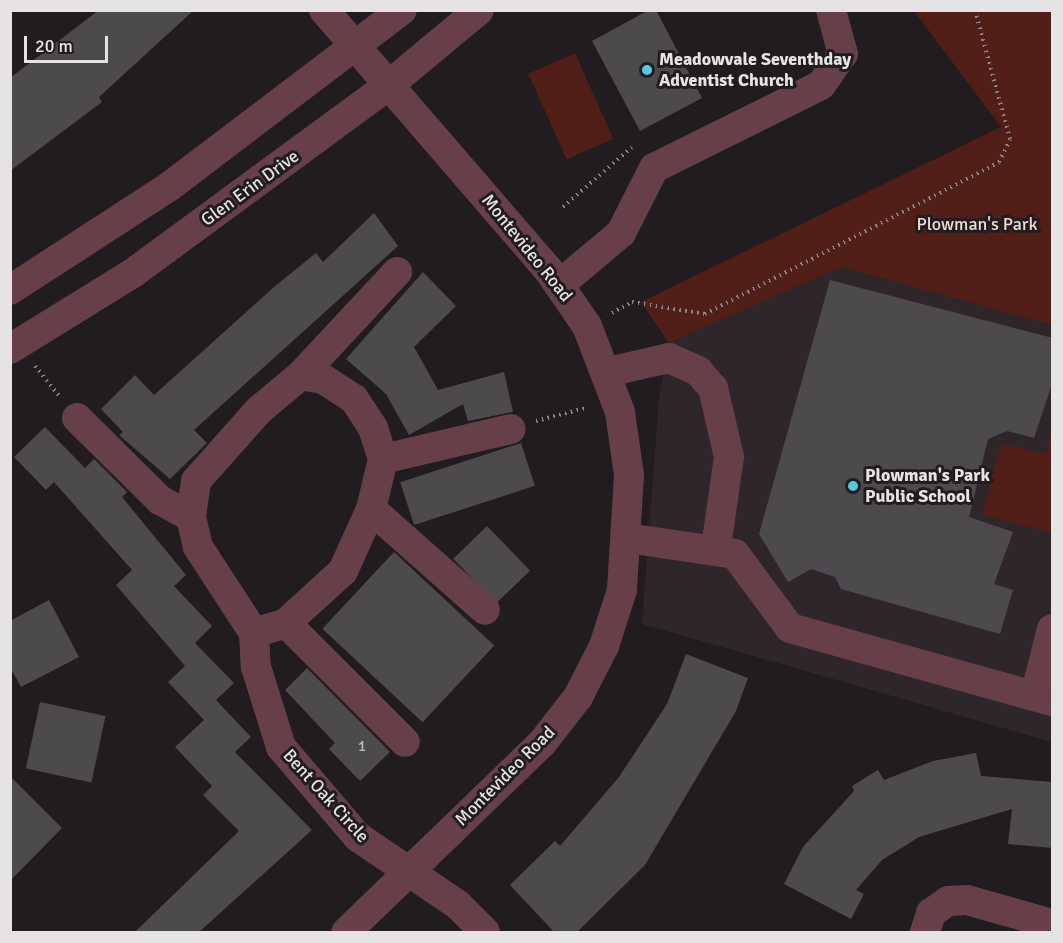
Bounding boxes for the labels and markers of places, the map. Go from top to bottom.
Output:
place label: Meadowvale Seventhday Adventist Church [659,49,851,92]
marker: Meadowvale Seventhday Adventist Church [640,63,654,77]
place label: Plowman's Park Public School [865,465,990,508]
marker: Plowman's Park Public School [846,479,860,493]

